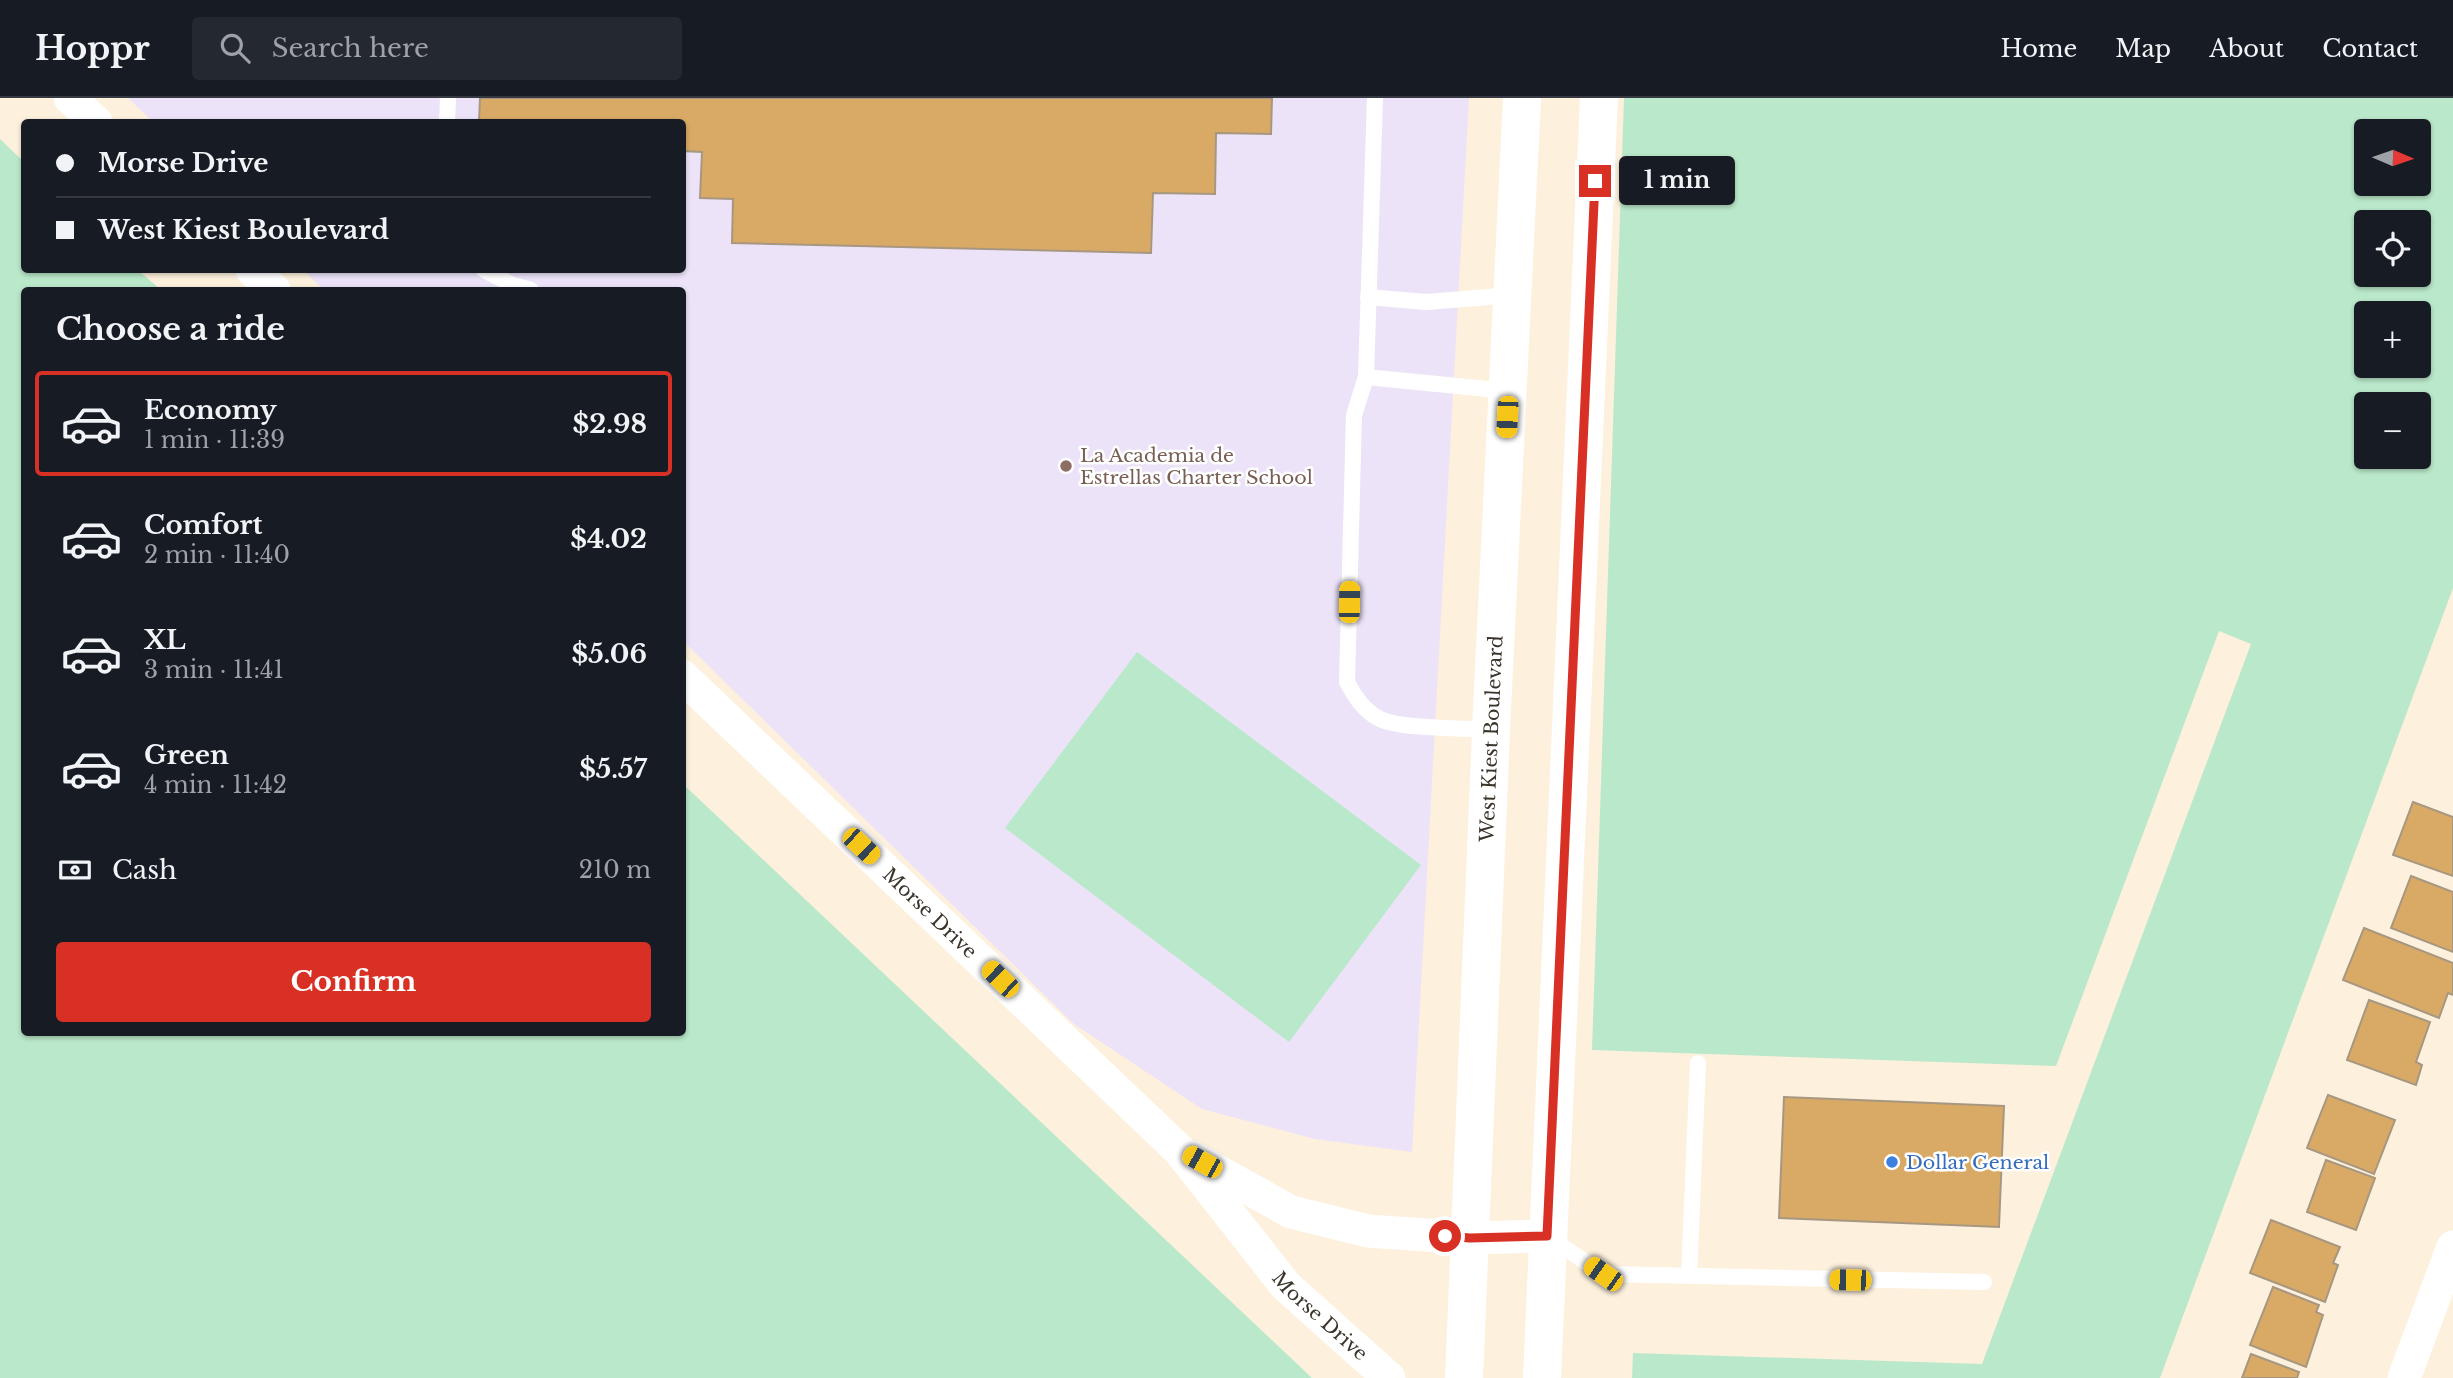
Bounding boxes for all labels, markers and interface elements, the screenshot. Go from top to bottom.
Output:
search box [192,17,682,80]
text: Hoppr [35,28,150,69]
icon: search [216,29,254,67]
text: Search here [272,32,429,64]
text: Home [2001,34,2077,63]
text: Map [2115,34,2171,63]
text: About [2209,34,2284,63]
text: Contact [2322,34,2418,63]
north arrow [2354,119,2431,196]
map controls [2354,119,2431,469]
text: Morse Drive [98,147,268,179]
callout: 1 min [1620,156,1735,206]
route end [1579,165,1611,197]
text: 1 min [1644,166,1710,194]
button: locate [2354,210,2431,287]
text: West Kiest Boulevard [98,214,389,246]
button: + [2354,301,2431,378]
text: Choose a ride [56,309,285,349]
icon: car [60,392,123,455]
button: − [2354,392,2431,469]
text: Economy [144,394,277,426]
car [1496,395,1519,439]
text: $2.98 [573,408,647,440]
text: 1 min · 11:39 [144,426,285,454]
place label: La Academia de Estrellas Charter School [1080,444,1313,489]
marker: La Academia de Estrellas Charter School [1058,458,1074,474]
icon: car [60,507,123,570]
text: Comfort [144,509,262,541]
text: $4.02 [570,523,647,555]
text: 2 min · 11:40 [144,541,290,569]
car [1339,581,1360,623]
icon: car [60,622,123,685]
text: XL [144,624,186,656]
street label: West Kiest Boulevard [1475,635,1507,843]
text: $5.06 [571,638,647,670]
text: 3 min · 11:41 [144,656,284,684]
icon: car [60,737,123,800]
text: Green [144,739,229,771]
text: $5.57 [579,753,647,785]
text: 4 min · 11:42 [144,771,287,799]
car [839,824,884,868]
icon: cash [56,851,94,889]
text: Cash [112,854,177,886]
text: 210 m [579,856,651,884]
street label: Morse Drive [878,863,982,963]
button: Confirm [56,942,651,1022]
car [978,957,1023,1001]
car [1179,1143,1226,1181]
place label: Dollar General [1906,1151,2049,1174]
marker: Dollar General [1884,1154,1900,1170]
route start [1429,1220,1461,1252]
car [1580,1253,1627,1295]
street label: Morse Drive [1267,1267,1372,1365]
car [1829,1269,1872,1291]

